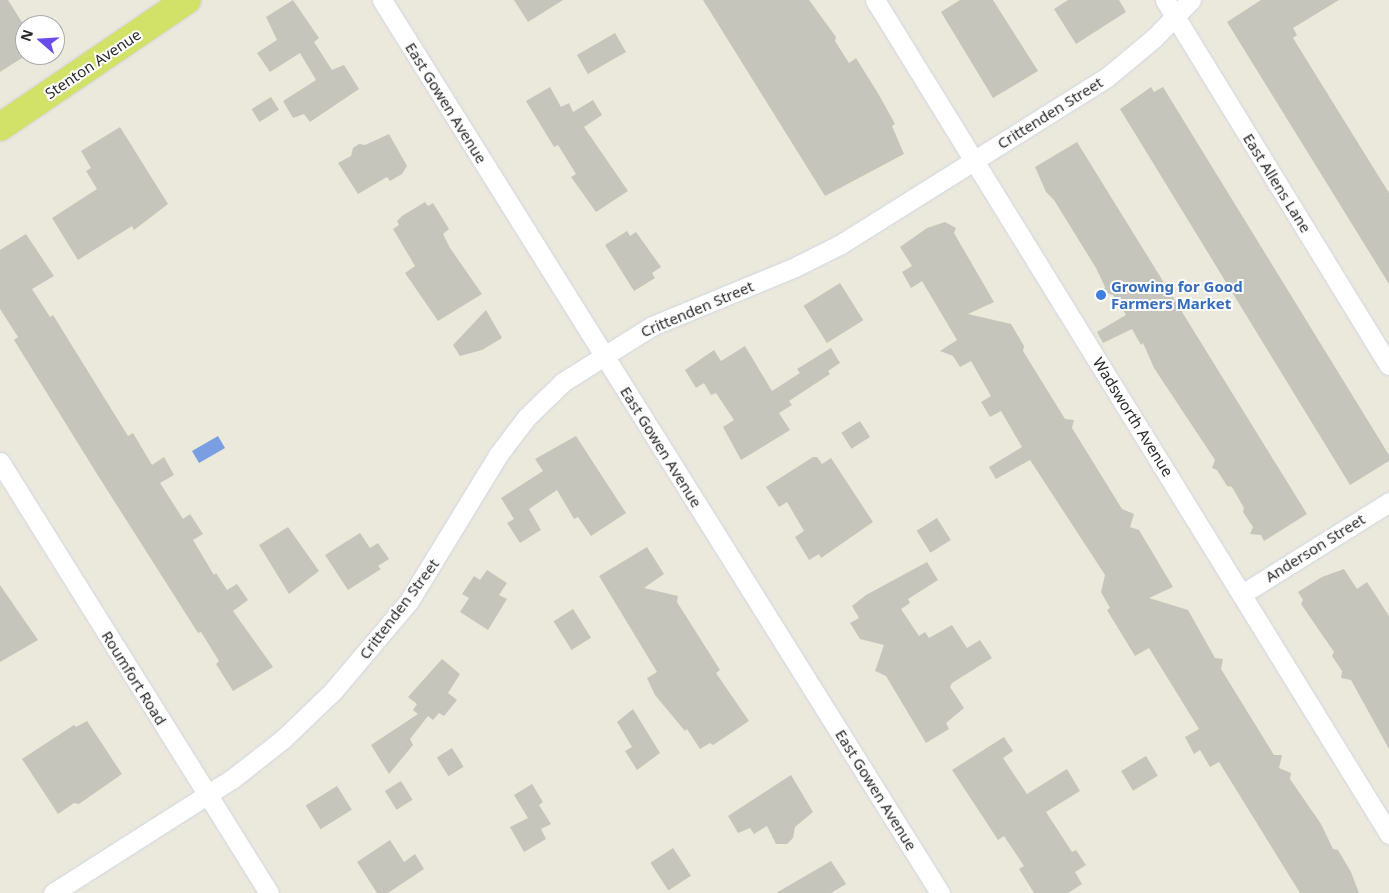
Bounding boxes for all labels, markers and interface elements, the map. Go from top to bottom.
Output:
north arrow [15,15,65,65]
street label: Stenton Avenue [42,25,144,103]
text: N [15,27,37,44]
street label: East Gowen Avenue [402,39,490,167]
street label: Crittenden Street [994,73,1106,153]
street label: East Allens Lane [1239,130,1315,236]
street label: Crittenden Street [638,277,756,341]
place label: Growing for Good Farmers Market [1111,277,1243,312]
marker: Growing for Good Farmers Market [1095,289,1107,301]
street label: Wadsworth Avenue [1089,354,1177,480]
street label: East Gowen Avenue [617,383,705,511]
street label: Anderson Street [1262,510,1368,586]
street label: Crittenden Street [355,555,443,663]
street label: Roumfort Road [98,628,170,728]
street label: East Gowen Avenue [832,726,920,854]

